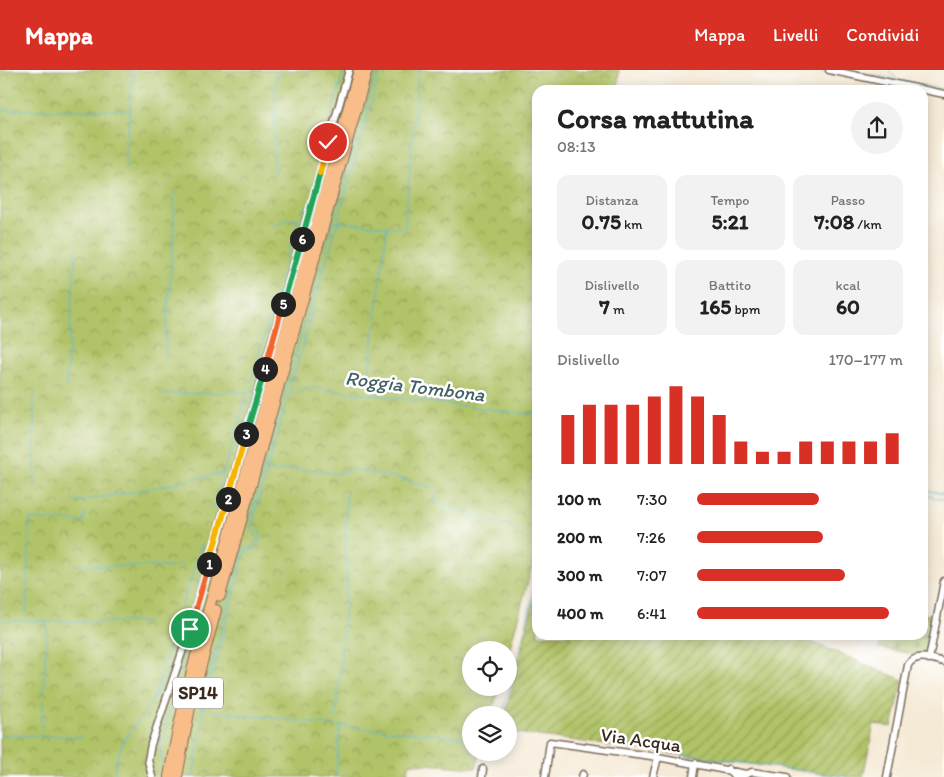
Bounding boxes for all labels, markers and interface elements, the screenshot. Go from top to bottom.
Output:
text: Mappa [25,21,93,50]
text: Mappa [694,24,745,46]
text: Livelli [773,24,818,46]
text: Condividi [846,24,919,46]
text: Corsa mattutina [557,101,754,135]
button: share [851,102,903,154]
pin [307,121,349,163]
icon: check [314,128,342,156]
text: 08:13 [557,137,596,156]
text: Distanza [586,192,638,209]
text: Tempo [711,192,749,209]
text: Passo [831,192,865,209]
text: 0.75 [581,209,621,234]
text: 5:21 [712,209,748,234]
text: 7:08 [814,209,854,234]
text: km [621,216,643,233]
text: /km [854,216,882,233]
pin: 6 [290,226,314,252]
text: 6 [299,231,306,248]
text: Dislivello [585,277,639,294]
text: Battito [709,277,751,294]
text: kcal [836,277,860,294]
pin: 5 [270,292,296,316]
text: 7 [599,294,610,319]
text: 165 [699,294,731,319]
text: 60 [836,294,860,319]
text: 5 [280,296,287,313]
text: m [610,301,625,318]
text: bpm [731,301,761,318]
text: Dislivello [557,350,620,369]
text: 170–177 m [829,350,903,369]
pin: 4 [252,356,278,382]
text: 4 [261,361,270,378]
water label: Roggia Tombona [344,366,487,407]
pin: 3 [234,422,258,446]
text: 3 [243,426,250,443]
pin: 2 [216,486,240,512]
text: 100 m [557,490,601,509]
text: 7:30 [637,490,667,509]
text: 2 [225,491,232,508]
text: 200 m [557,528,602,547]
text: 7:26 [637,528,666,547]
pin: 1 [196,552,222,576]
text: 1 [206,556,213,573]
text: 300 m [557,566,603,585]
text: 7:07 [637,566,667,585]
text: 400 m [557,604,603,623]
text: 6:41 [637,604,666,623]
pin [169,608,211,650]
icon: arrive [176,615,204,643]
map controls [462,641,517,761]
button: locate [462,641,517,696]
road number: SP14 [173,678,223,708]
button: layers [462,706,517,761]
street label: Via Acqua [599,723,683,757]

